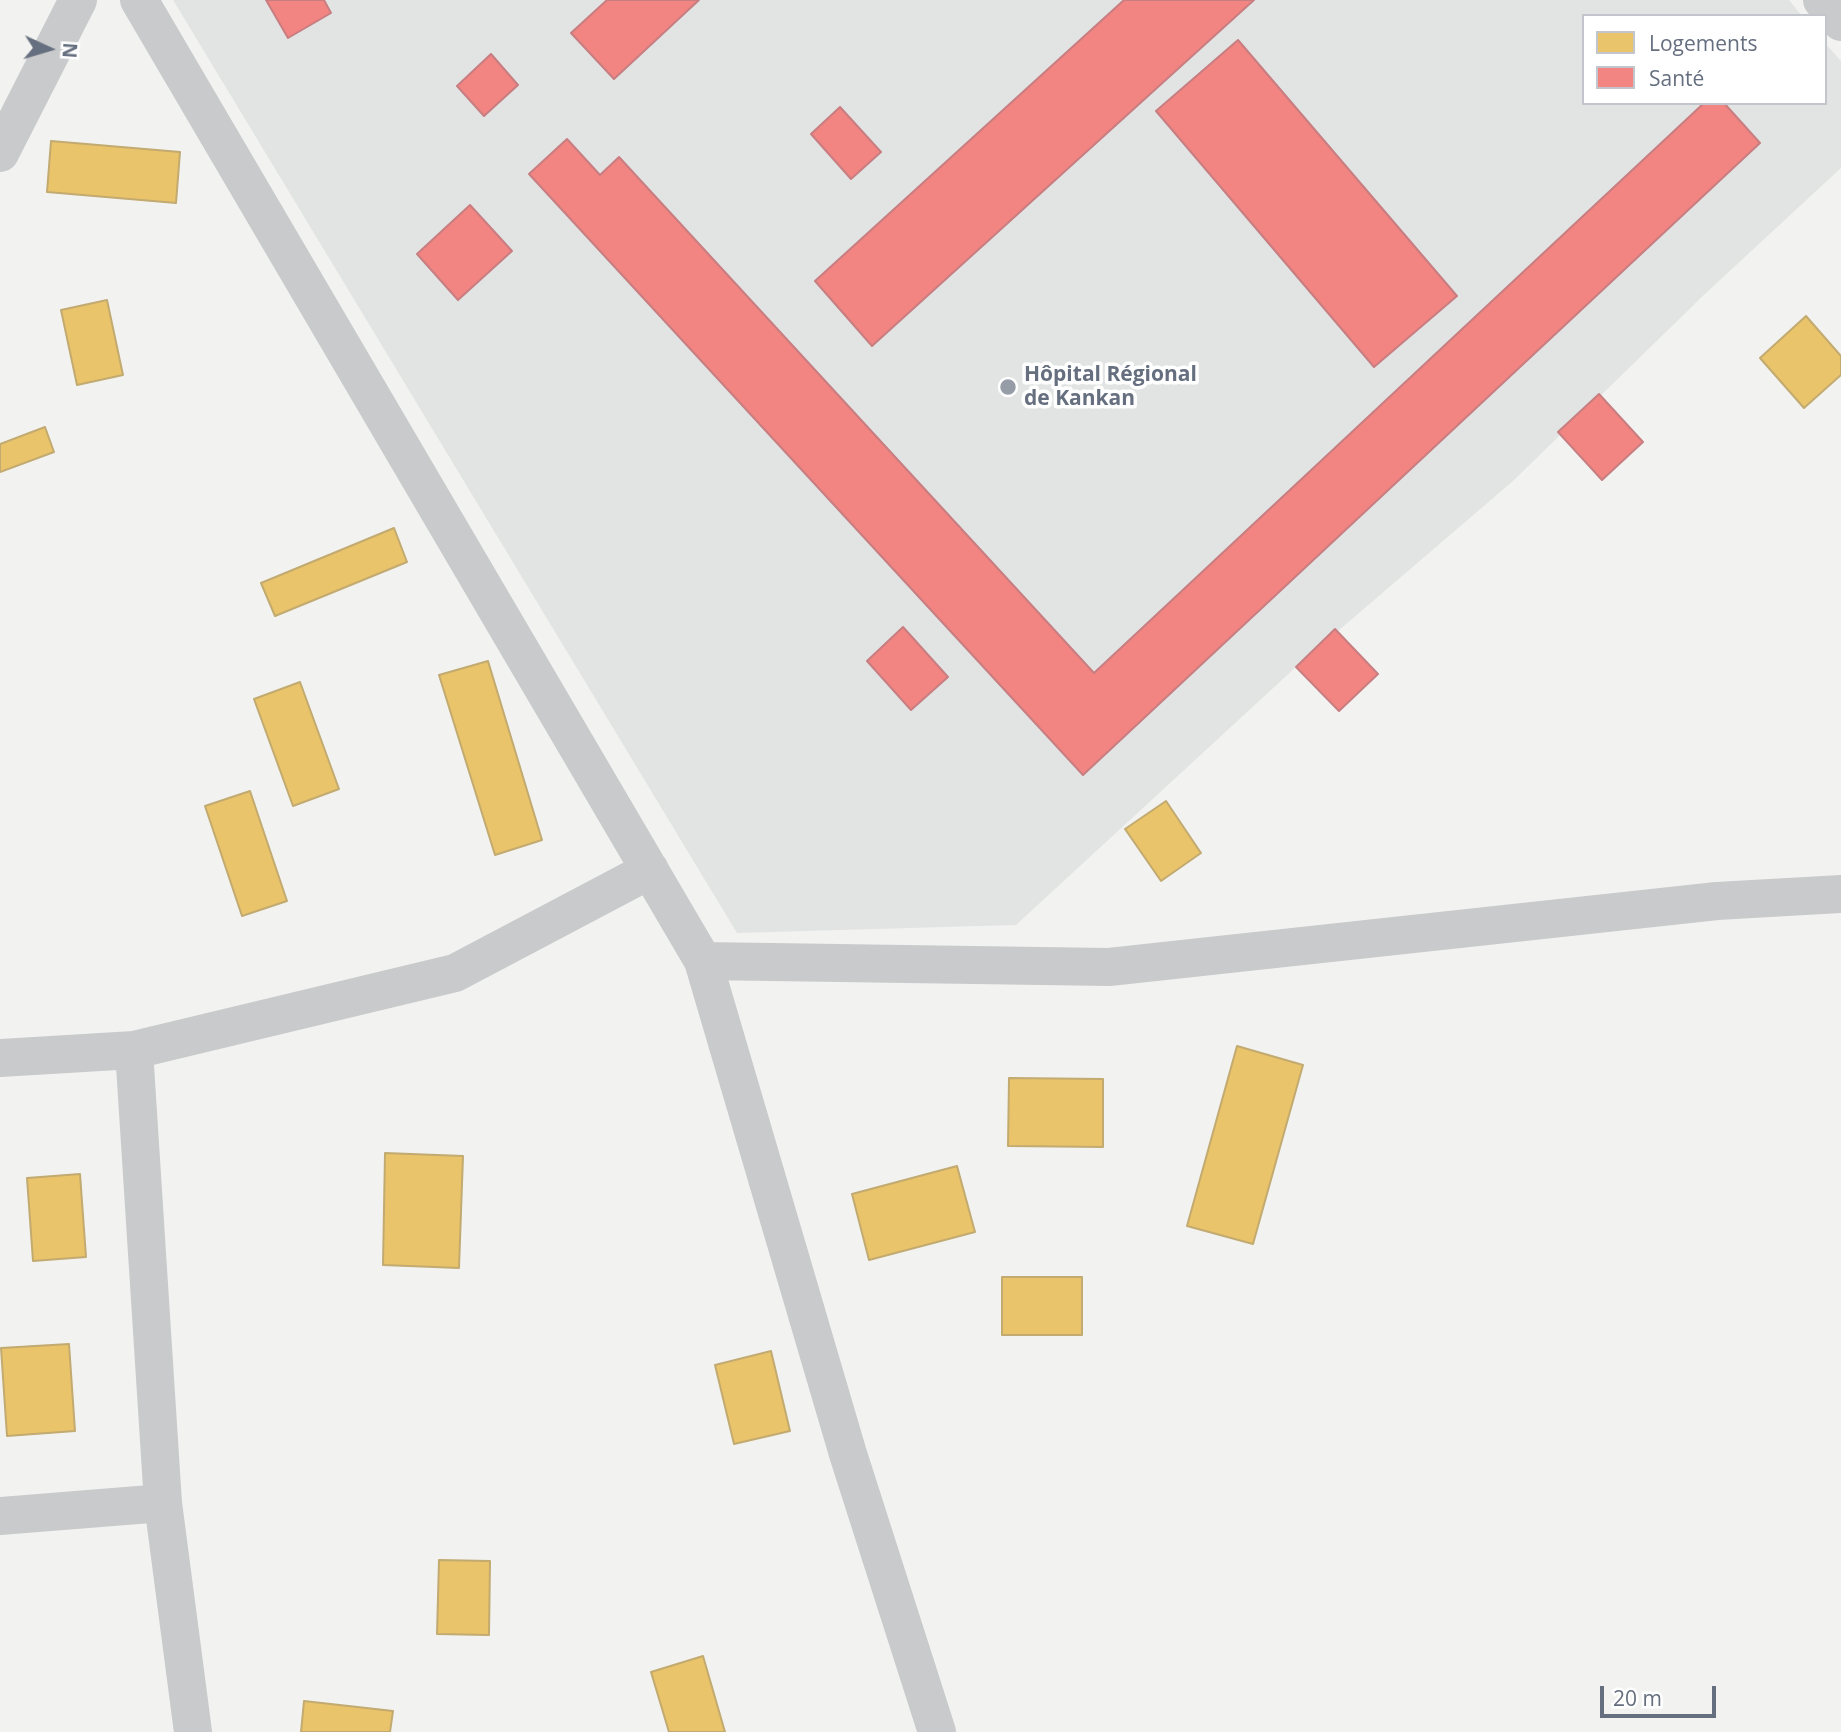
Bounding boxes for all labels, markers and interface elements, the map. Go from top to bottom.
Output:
north arrow [14,14,84,84]
legend [1582,14,1827,105]
text: Logements [1649,29,1757,57]
text: N [56,42,83,59]
text: Santé [1649,64,1704,92]
place label: Hôpital Régional de Kankan [1024,362,1197,412]
marker: Hôpital Régional de Kankan [998,377,1018,397]
scale bar [1603,1672,1718,1716]
text: 20 m [1613,1684,1662,1712]

